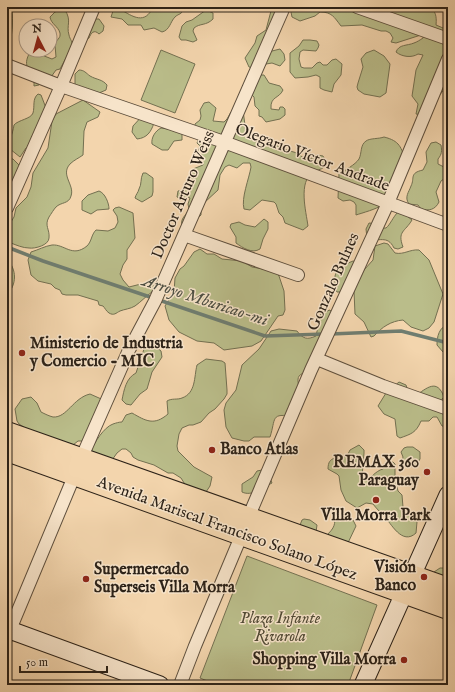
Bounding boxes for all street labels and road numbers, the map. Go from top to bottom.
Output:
street label: Olegario Víctor Andrade [232,119,392,197]
street label: Doctor Arturo Weiss [148,127,220,262]
street label: Gonzalo Bulnes [303,229,365,334]
street label: Avenida Mariscal Francisco Solano López [93,472,360,585]

